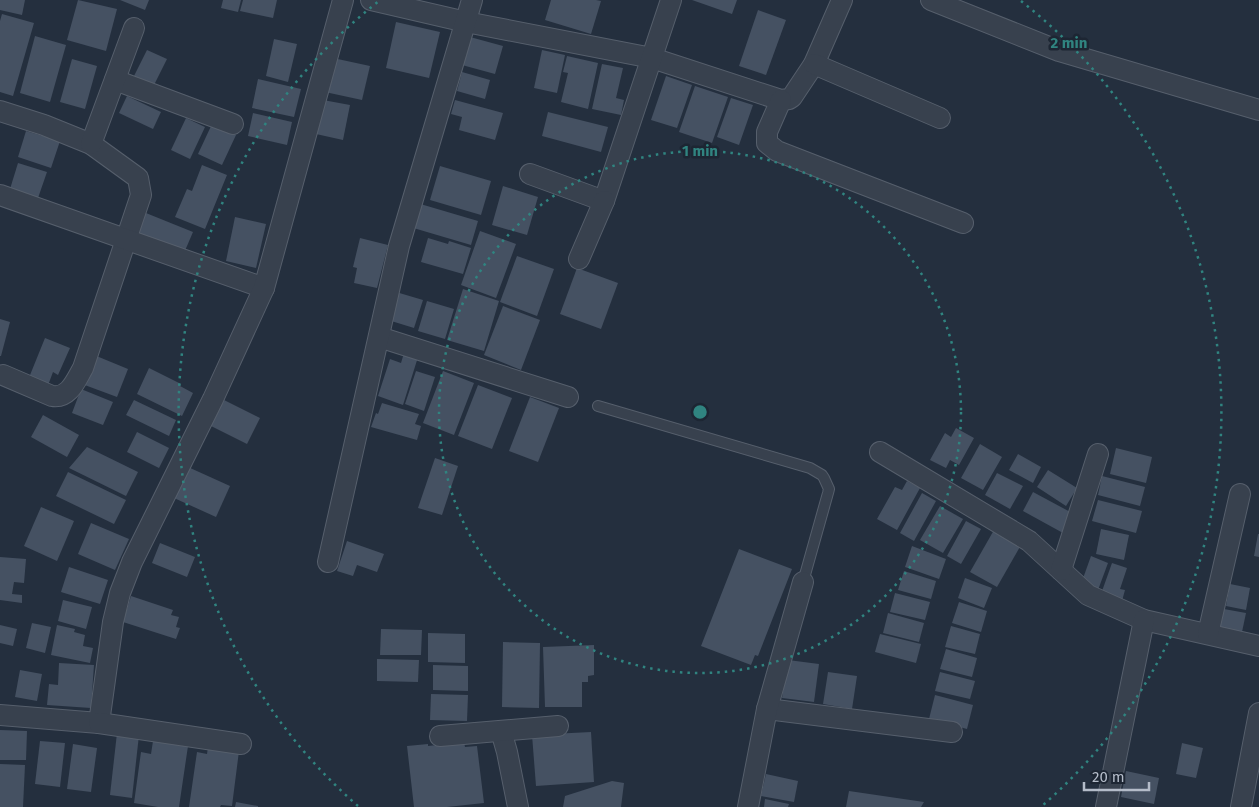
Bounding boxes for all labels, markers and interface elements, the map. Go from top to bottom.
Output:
text: 2 min [1051,34,1087,52]
text: 1 min [682,142,718,160]
centre of rings [691,403,709,421]
scale bar [1084,760,1149,792]
text: 20 m [1092,768,1125,786]

